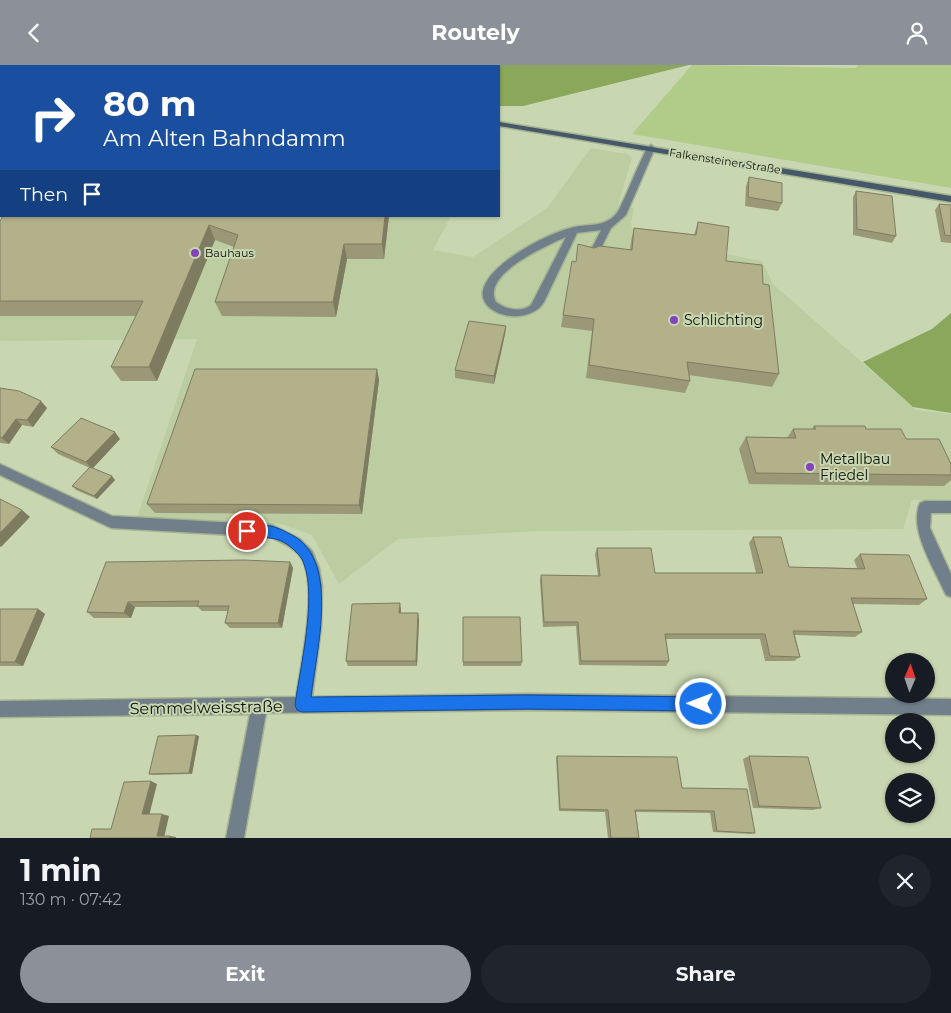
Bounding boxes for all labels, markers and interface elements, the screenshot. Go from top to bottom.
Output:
icon: back [20,19,48,47]
text: Routely [431,19,520,46]
icon: person [903,19,931,47]
text: 80 m [103,82,197,125]
icon: right [20,85,85,150]
text: Am Alten Bahndamm [103,125,346,152]
street label: Falkensteiner Straße [668,145,782,177]
icon: arrive [78,180,106,208]
text: Then [20,183,68,206]
place label: Bauhaus [205,246,254,260]
marker: Bauhaus [189,247,201,259]
place label: Schlichting [684,311,763,329]
marker: Schlichting [668,314,680,326]
place label: Metallbau Friedel [820,450,890,484]
marker: Metallbau Friedel [804,461,816,473]
pin [226,510,268,552]
icon: arrive [233,517,261,545]
north arrow [885,653,935,703]
map controls [885,653,935,823]
position arrow [674,677,726,729]
street label: Semmelweisstraße [129,697,283,718]
button: search [885,713,935,763]
button: layers [885,773,935,823]
text: 1 min [20,852,101,889]
button: close [879,855,931,907]
text: 130 m · 07:42 [20,890,122,909]
button: Exit [20,945,471,1003]
button: Share [481,945,931,1003]

